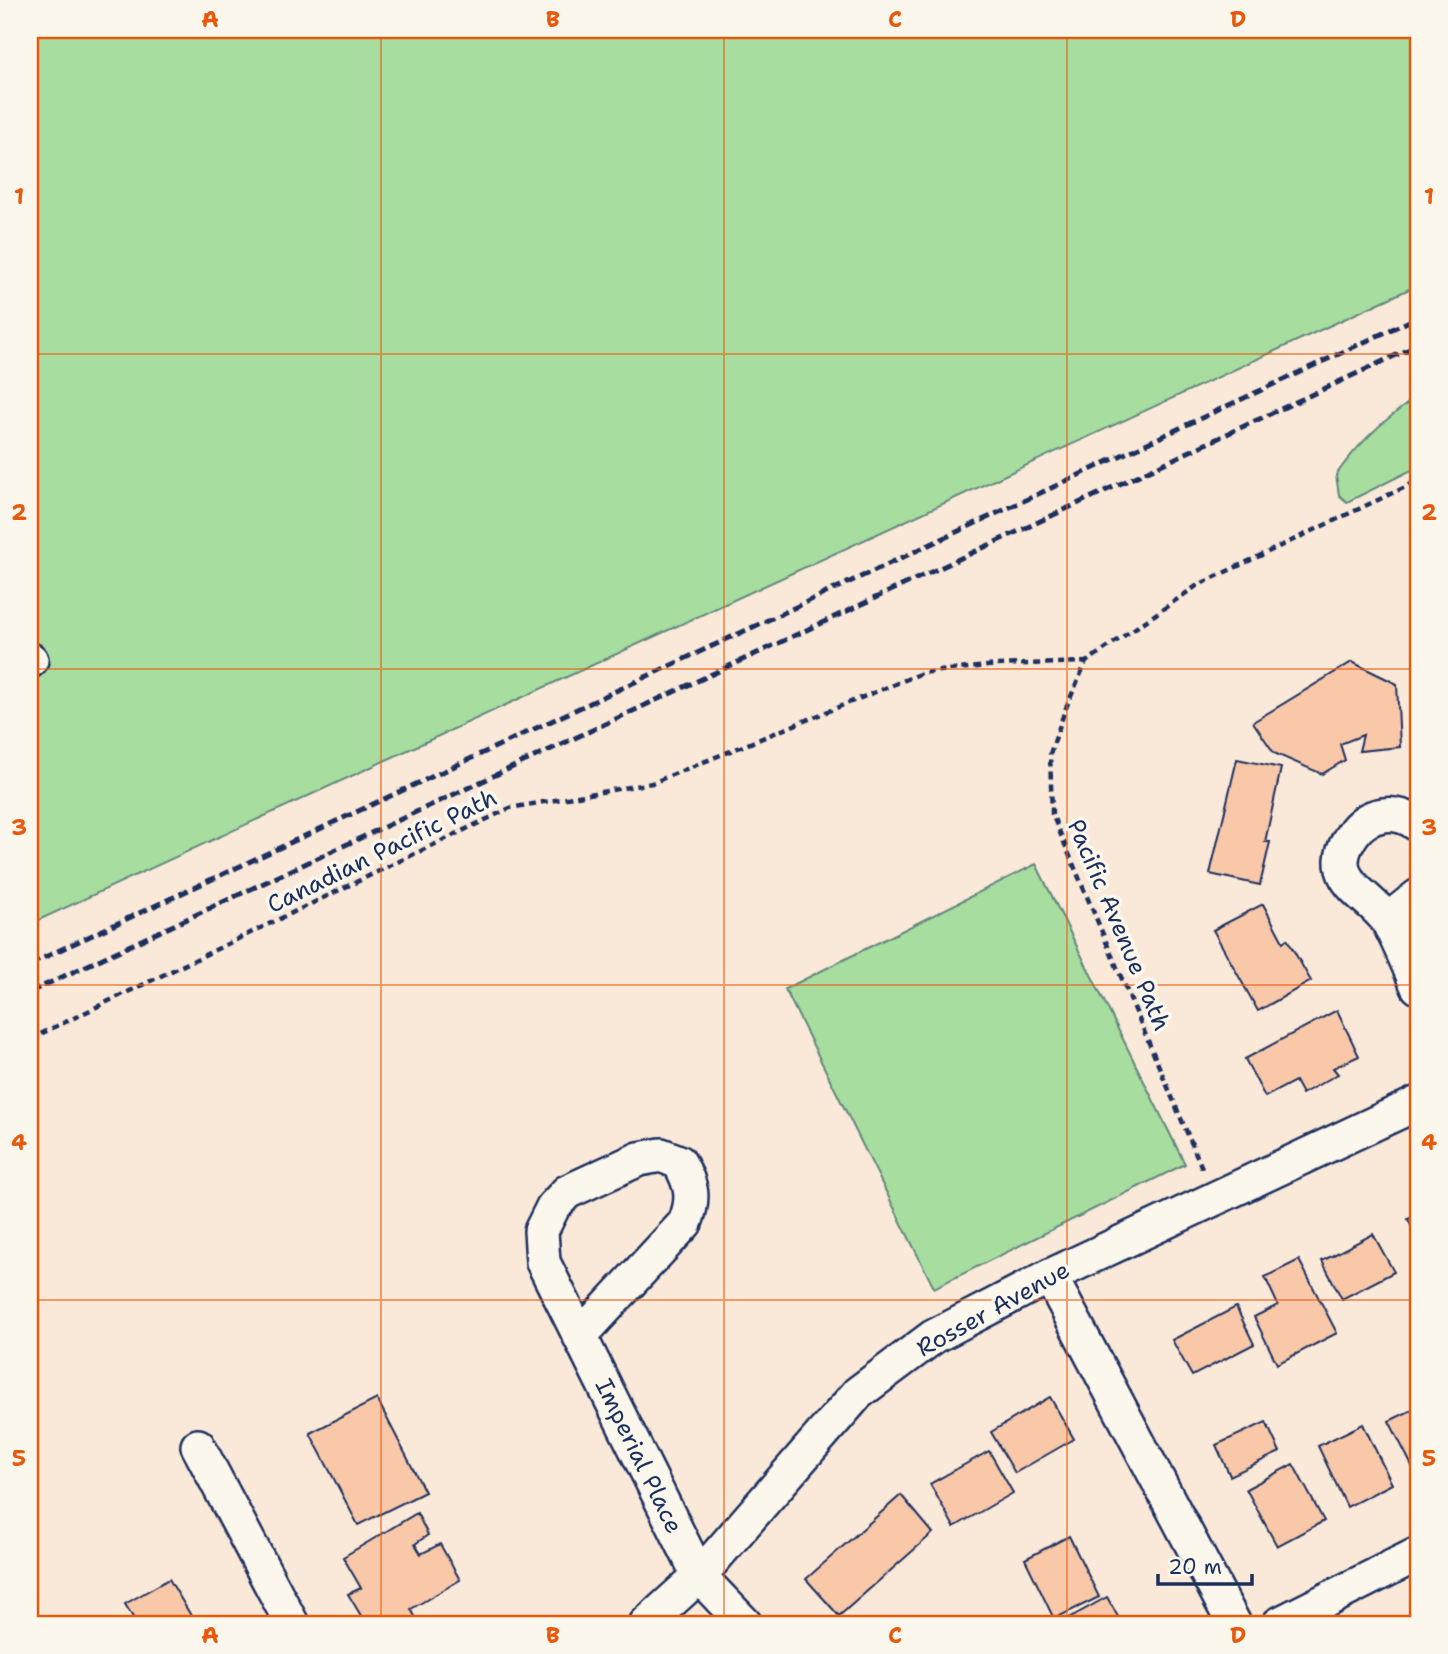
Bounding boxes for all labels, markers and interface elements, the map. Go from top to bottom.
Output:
text: A [201,4,219,34]
text: B [546,4,560,34]
text: C [888,4,902,34]
text: D [1230,4,1246,34]
text: 1 [14,181,24,211]
text: 1 [1424,181,1434,211]
text: 2 [11,497,27,527]
text: 2 [1421,497,1437,527]
street label: Canadian Pacific Path [262,781,502,921]
text: 3 [11,812,27,842]
text: 3 [1421,812,1437,842]
street label: Pacific Avenue Path [1060,814,1178,1036]
text: 4 [11,1127,27,1157]
text: 4 [1421,1127,1437,1157]
street label: Rosser Avenue [911,1254,1075,1364]
street label: Imperial Place [588,1373,690,1539]
text: 5 [12,1443,26,1473]
text: 5 [1422,1443,1436,1473]
scale bar [1158,1542,1252,1586]
text: 20 m [1168,1553,1222,1581]
text: A [201,1620,219,1650]
text: B [546,1620,560,1650]
text: C [888,1620,902,1650]
text: D [1230,1620,1246,1650]

